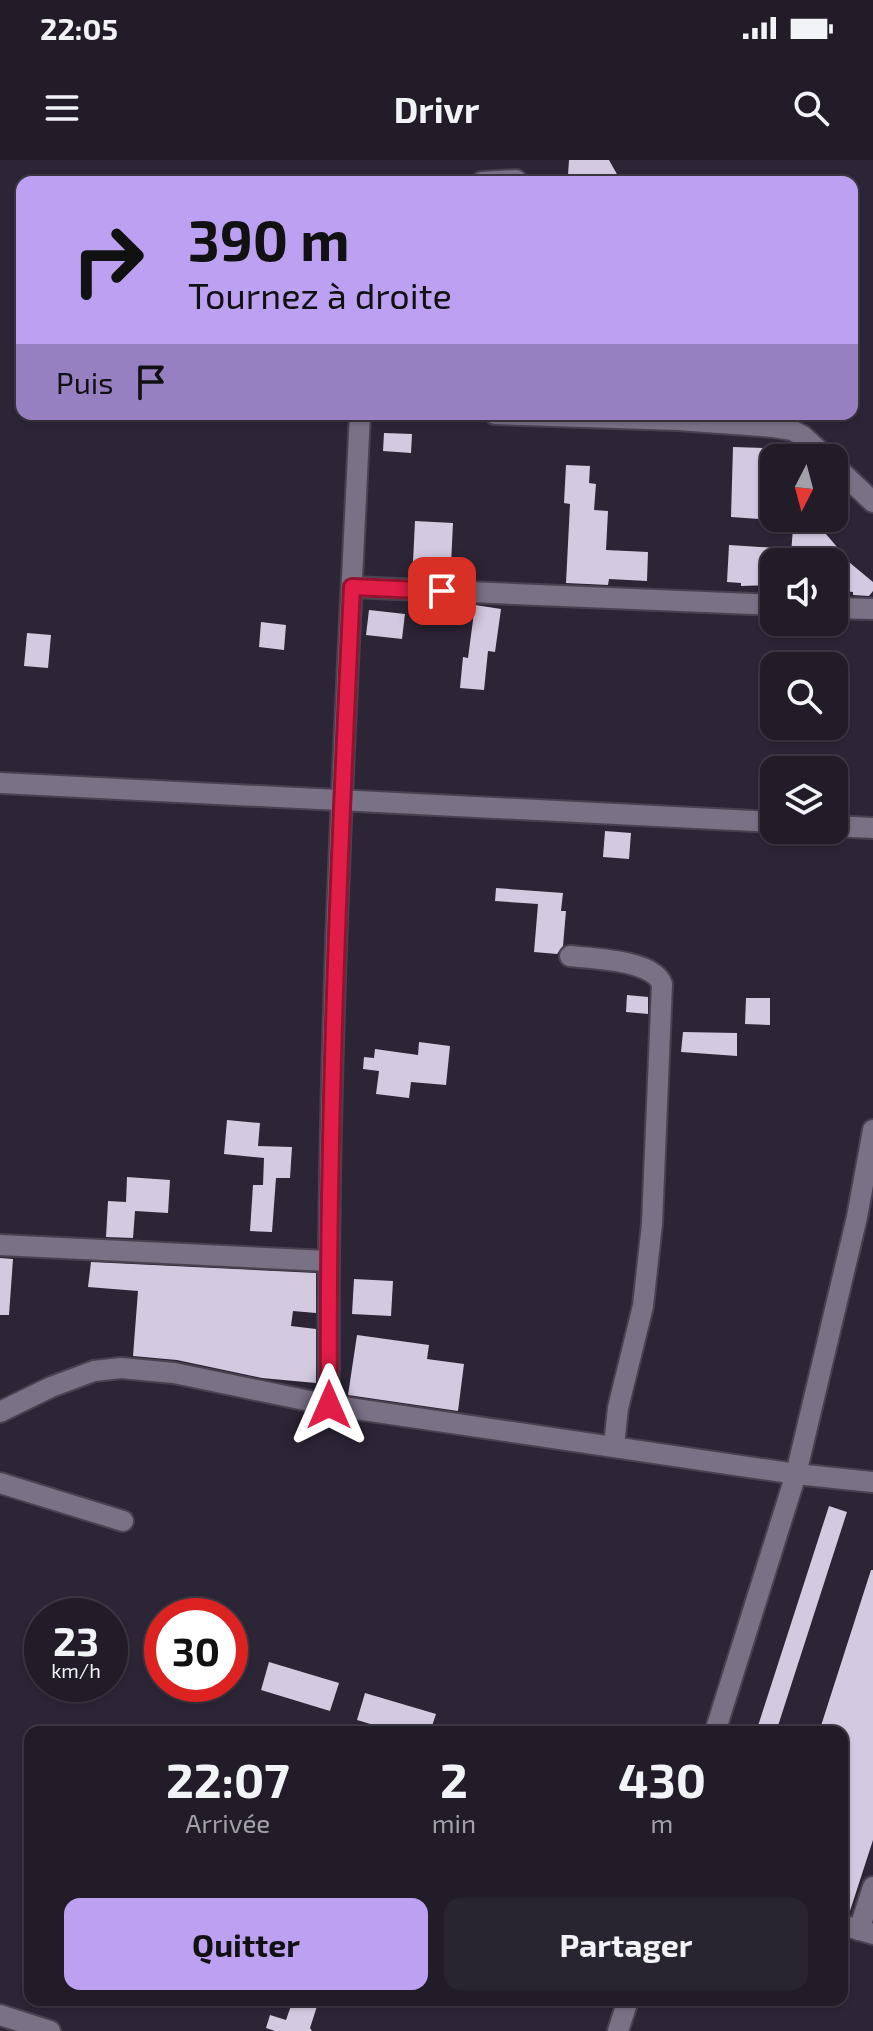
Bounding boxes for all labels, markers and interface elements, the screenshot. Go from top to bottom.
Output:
text: 22:05 [40,10,118,46]
icon: menu [40,86,84,130]
icon: search [789,86,833,130]
text: Drivr [394,87,479,130]
text: 390 m [188,205,350,272]
icon: right [56,208,160,312]
text: Tournez à droite [188,273,452,316]
icon: arrive [129,360,173,404]
text: Puis [56,364,113,400]
north arrow [760,444,848,532]
map controls [760,444,848,844]
button: sound [760,548,848,636]
pin [408,557,476,625]
icon: arrive [420,569,464,613]
button: search [760,652,848,740]
button: layers [760,756,848,844]
position arrow [287,1363,371,1447]
speed limit sign: 30 [144,1598,248,1702]
text: 23 [53,1616,99,1664]
text: km/h [51,1658,101,1682]
text: 22:07 [166,1750,290,1808]
text: 2 [440,1750,468,1808]
text: 430 [618,1750,706,1808]
text: Arrivée [185,1807,270,1838]
text: min [432,1807,476,1838]
text: m [651,1807,673,1838]
button: Quitter [64,1898,428,1990]
button: Partager [444,1898,808,1990]

